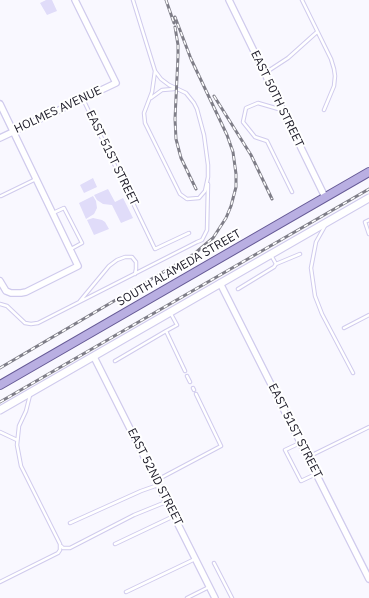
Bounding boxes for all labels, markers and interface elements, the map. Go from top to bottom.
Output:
street label: EAST 50TH STREET [247,48,307,150]
street label: HOLMES AVENUE [12,83,104,137]
street label: EAST 51ST STREET [83,108,141,208]
street label: SOUTH ALAMEDA STREET [114,227,244,309]
street label: EAST 51ST STREET [265,381,325,481]
street label: EAST 52ND STREET [124,426,186,528]

